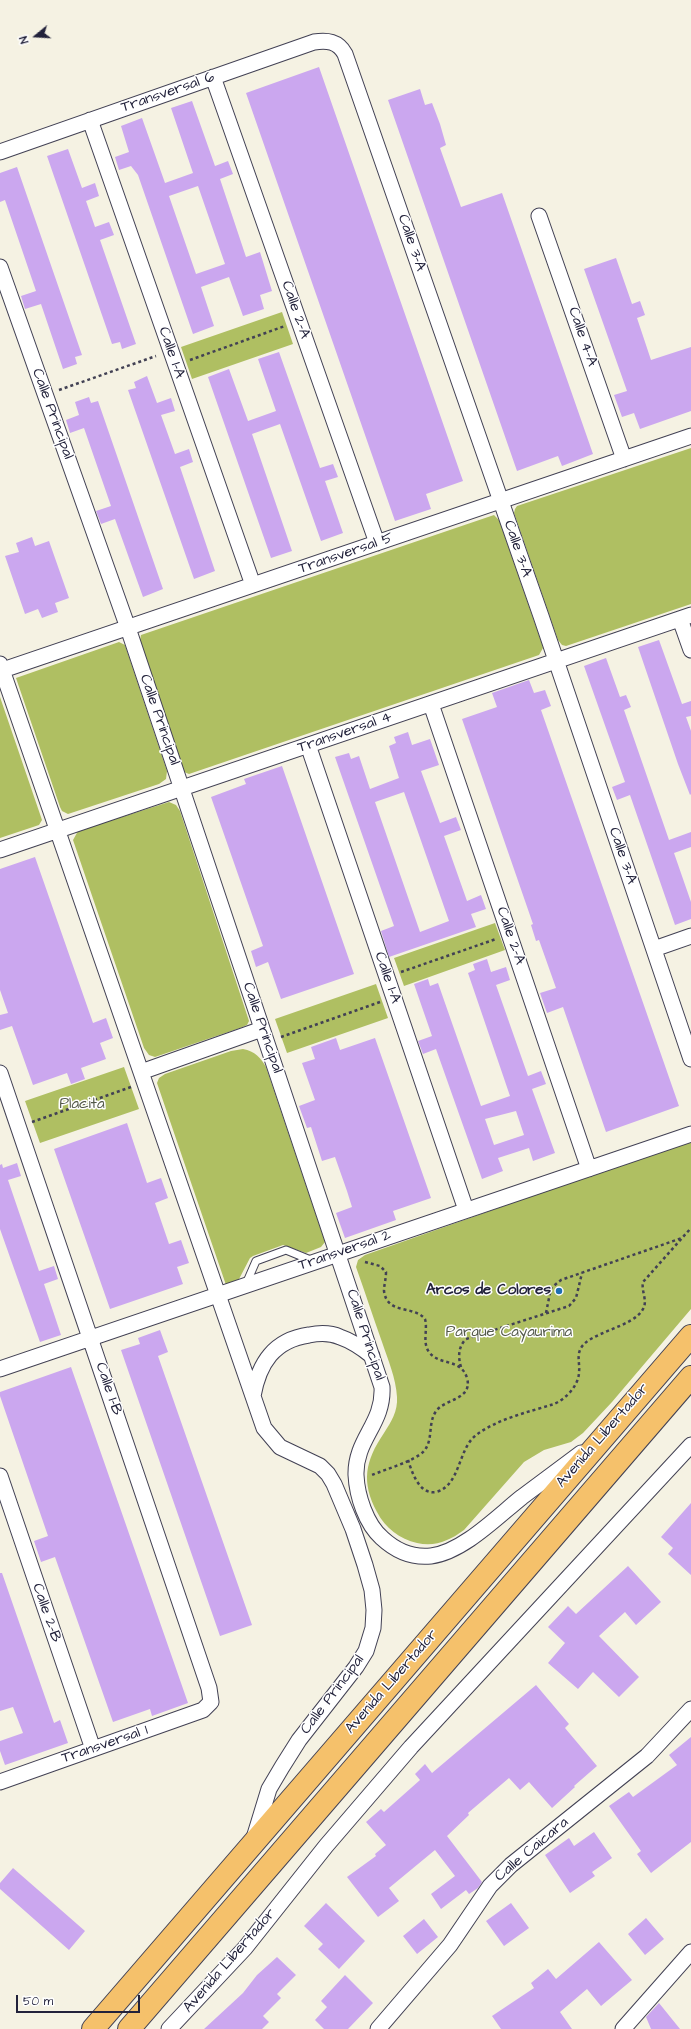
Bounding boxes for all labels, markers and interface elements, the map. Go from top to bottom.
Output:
north arrow [16,16,56,56]
text: N [16,34,32,45]
street label: Transversal 6 [119,69,217,117]
street label: Calle 3-A [393,212,429,274]
street label: Calle 2-A [277,279,313,341]
street label: Calle 4-A [563,305,601,369]
street label: Calle 1-A [154,325,188,381]
street label: Calle Principal [27,366,77,462]
street label: Calle 3-A [499,518,535,580]
street label: Transversal 5 [296,529,396,579]
street label: Calle Principal [135,672,183,768]
street label: Transversal 4 [296,709,394,757]
street label: Calle 3-A [604,825,640,887]
street label: Calle 2-A [492,905,528,967]
street label: Calle 1-A [370,950,404,1006]
street label: Calle Principal [238,980,286,1076]
park label: Placita [59,1096,105,1114]
street label: Transversal 2 [296,1227,394,1275]
place label: Arcos de Colores [426,1282,551,1300]
marker: Arcos de Colores [554,1286,564,1296]
street label: Calle Principal [342,1287,388,1383]
park label: Parque Cayaurima [446,1324,572,1342]
street label: Calle 1-B [91,1360,125,1418]
street label: Avenida Libertador [553,1380,653,1492]
street label: Calle 2-B [28,1581,64,1645]
street label: Avenida Libertador [342,1626,442,1738]
street label: Calle Principal [297,1652,369,1738]
street label: Transversal 1 [60,1722,150,1768]
street label: Calle Caicara [491,1814,573,1886]
street label: Avenida Libertador [180,1905,280,2017]
scale bar [18,1987,142,2013]
text: 50 m [23,1993,53,2010]

